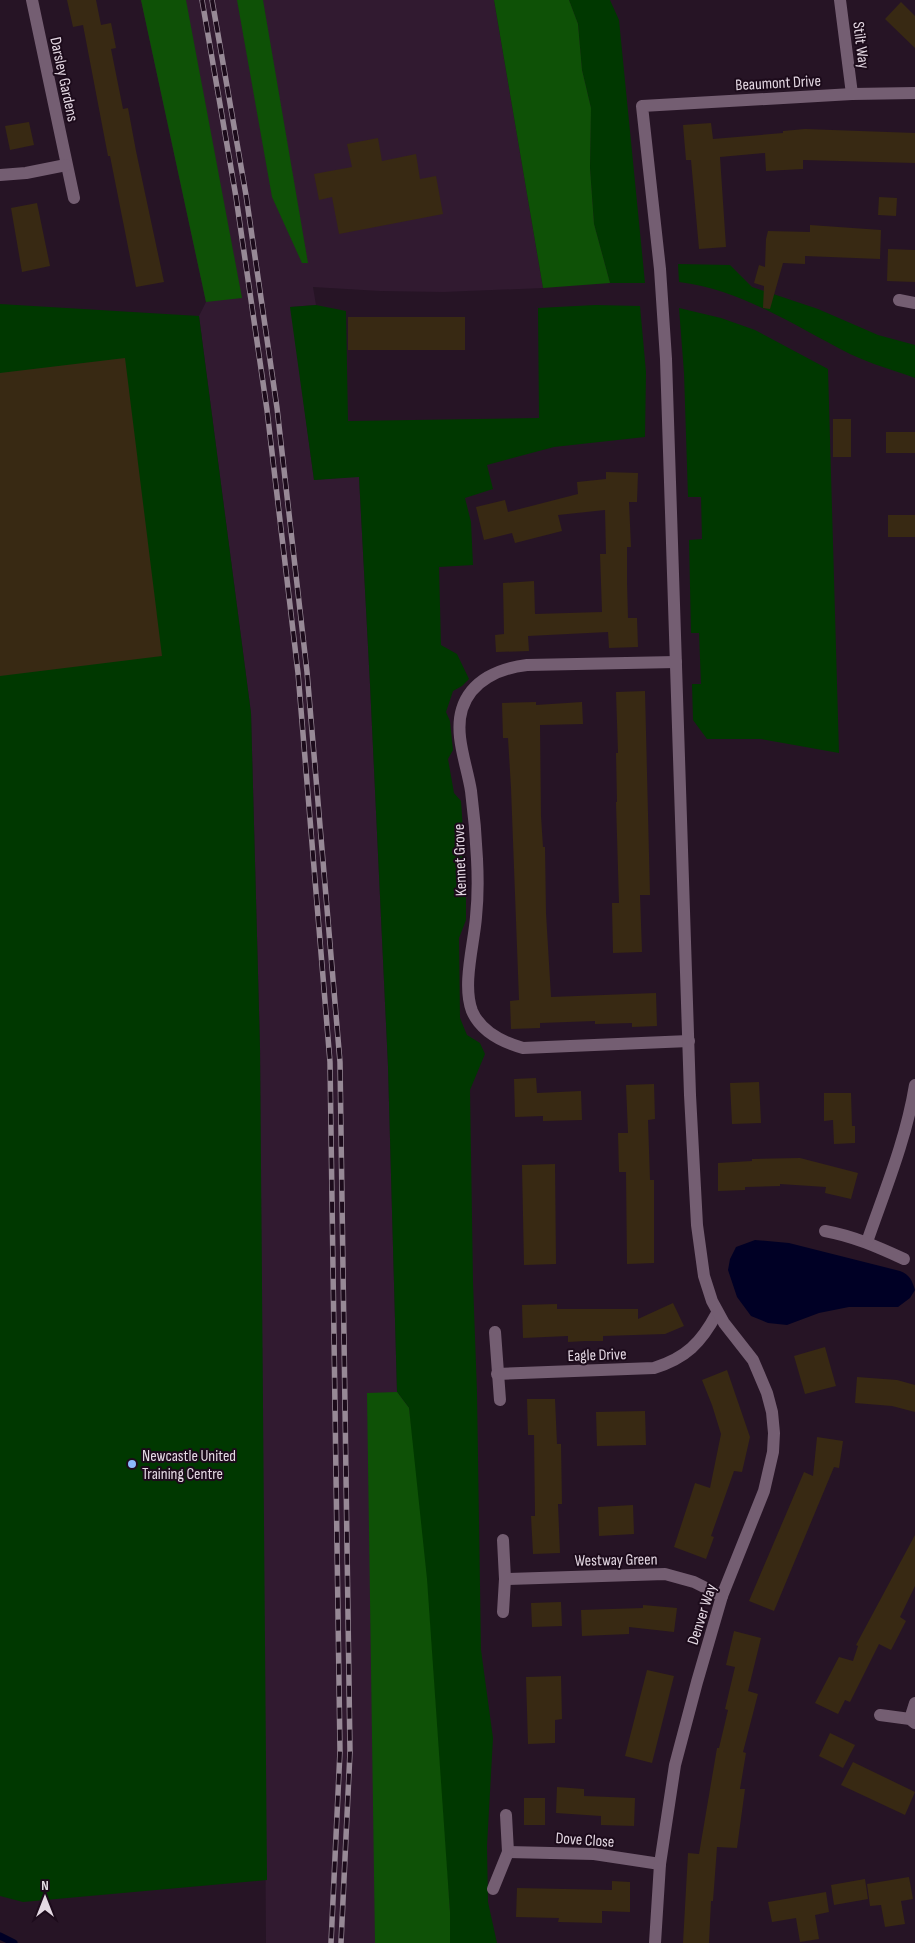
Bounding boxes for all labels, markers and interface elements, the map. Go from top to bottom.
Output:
street label: Stilt Way [848,21,873,70]
street label: Darsley Gardens [45,35,82,124]
street label: Beaumont Drive [735,72,821,95]
street label: Kennet Grove [450,824,471,896]
street label: Eagle Drive [567,1345,627,1366]
place label: Newcastle United Training Centre [142,1447,236,1484]
marker: Newcastle United Training Centre [126,1458,138,1470]
street label: Westway Green [574,1550,658,1571]
street label: Denver Way [684,1582,721,1647]
street label: Dove Close [555,1829,615,1852]
north arrow [20,1873,70,1923]
text: N [41,1877,49,1894]

